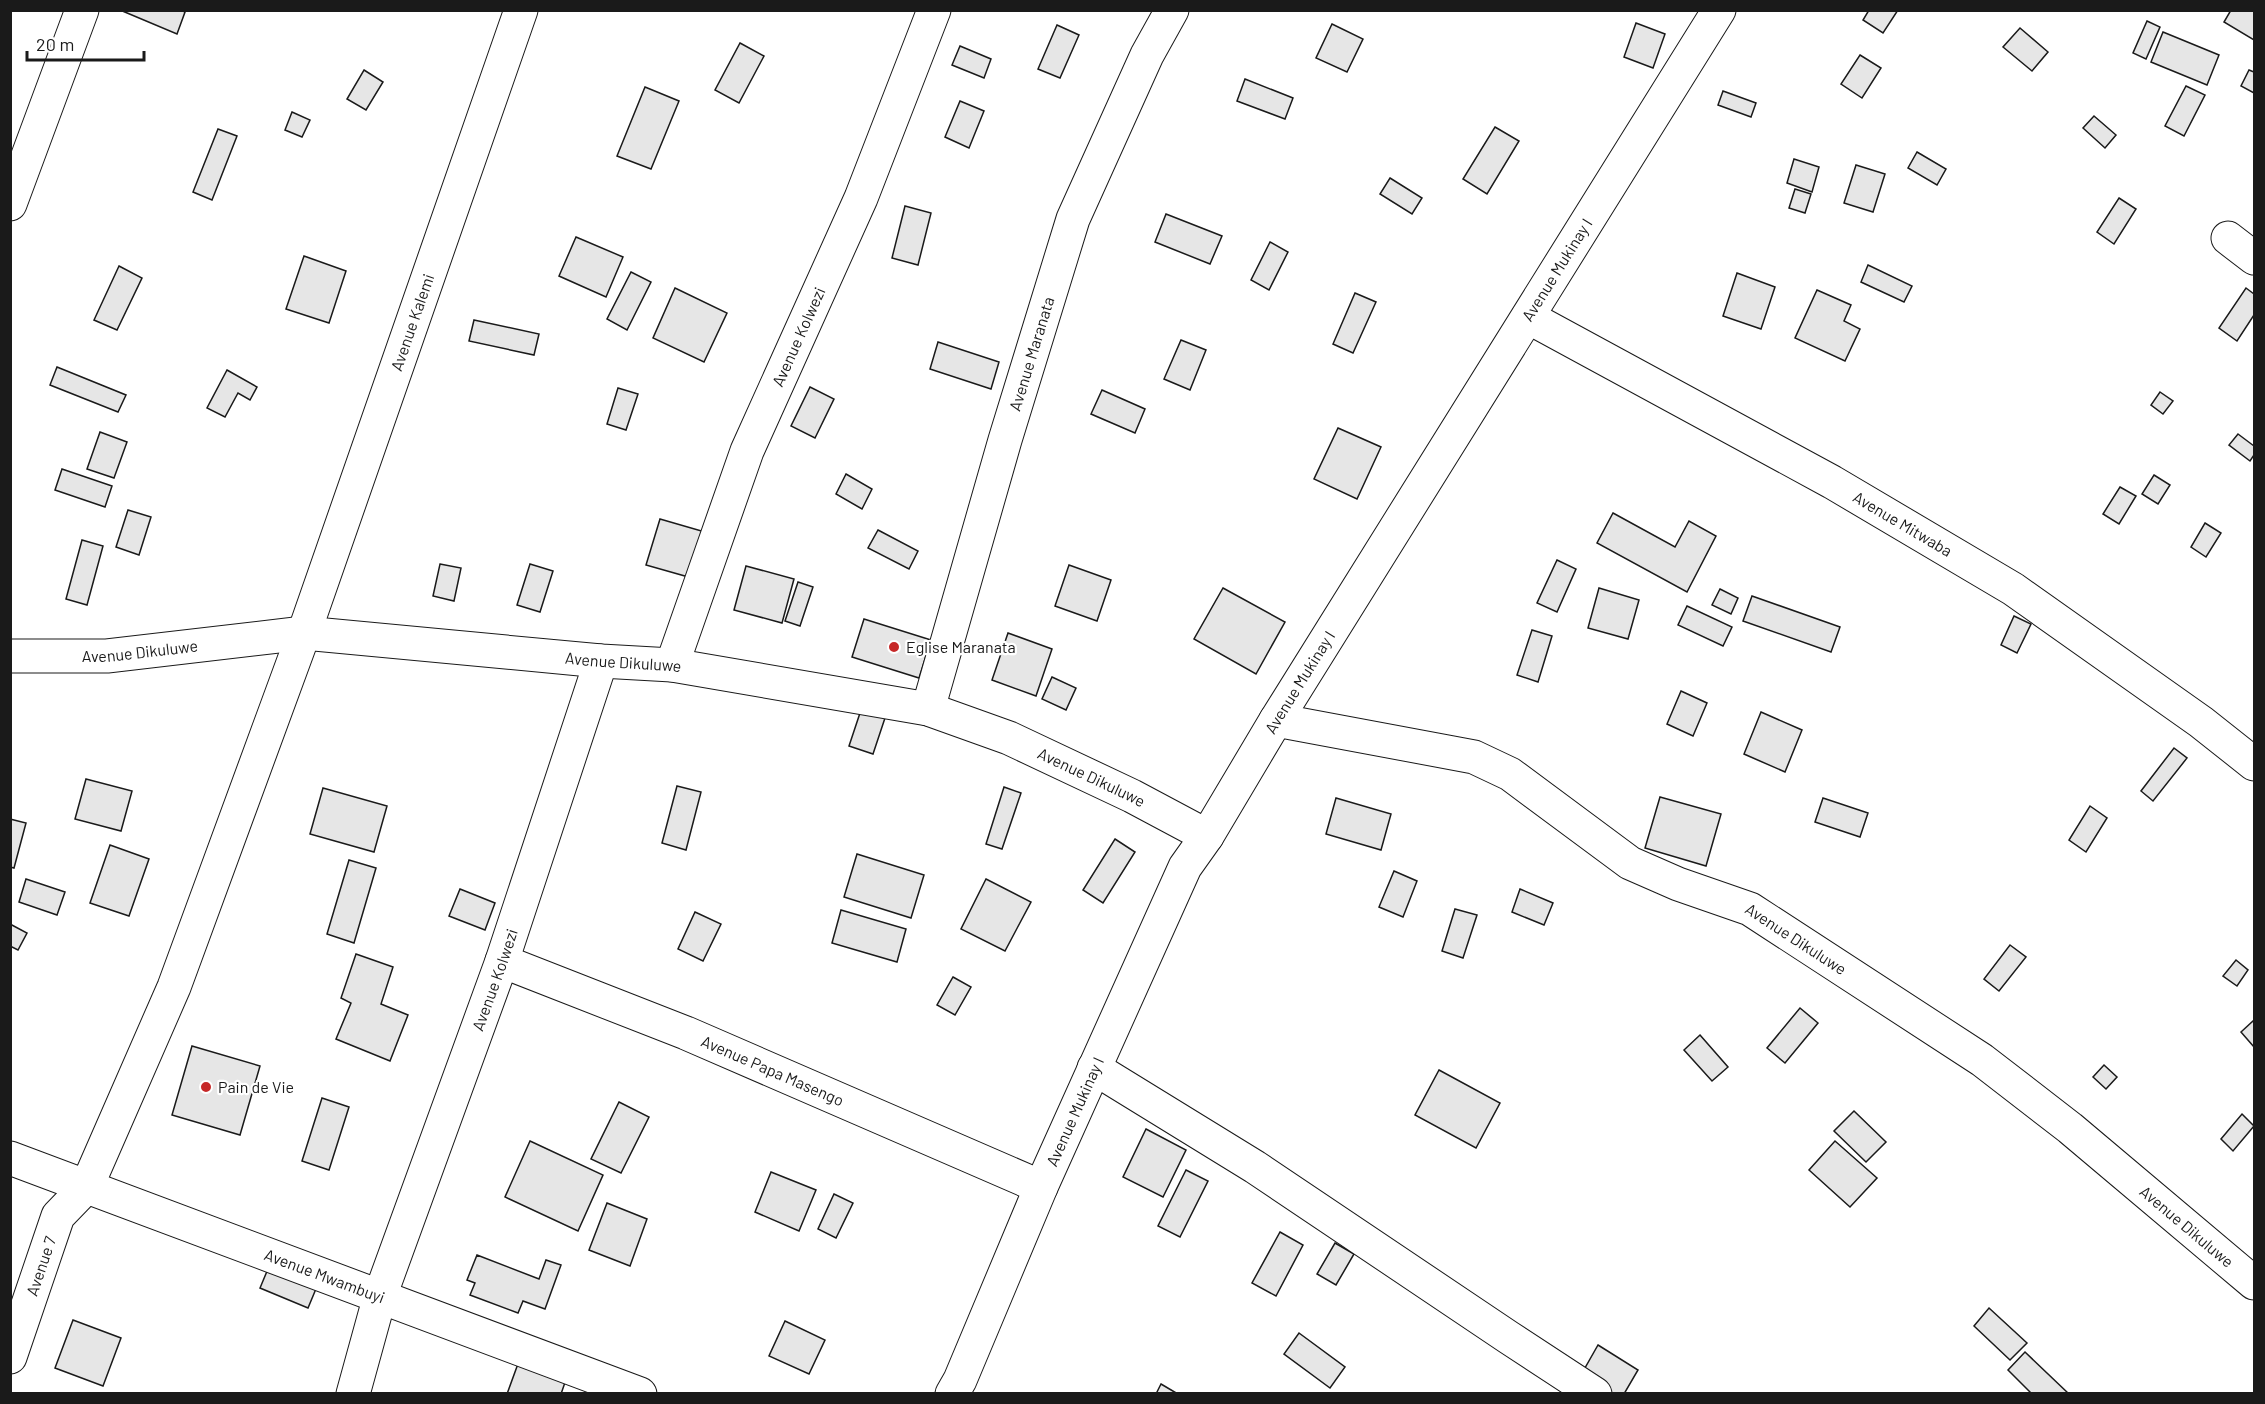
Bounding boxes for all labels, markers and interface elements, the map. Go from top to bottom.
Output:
scale bar [27,24,144,62]
text: 20 m [36,33,74,55]
street label: Avenue Mukinay I [1517,215,1596,324]
street label: Avenue Kalemi [386,271,437,373]
street label: Avenue Kolwezi [767,284,829,389]
street label: Avenue Maranata [1005,294,1058,413]
street label: Avenue Mitwaba [1850,487,1956,560]
street label: Avenue Mukinay I [1260,627,1338,737]
street label: Avenue Dikuluwe [82,635,199,665]
place label: Eglise Maranata [906,637,1016,656]
marker: Eglise Maranata [887,640,901,654]
street label: Avenue Dikuluwe [564,648,683,675]
street label: Avenue Dikuluwe [1035,743,1149,810]
street label: Avenue Dikuluwe [1742,899,1850,978]
street label: Avenue Kolwezi [467,926,521,1033]
street label: Avenue Papa Masengo [699,1031,847,1109]
street label: Avenue Mukinay I [1042,1054,1107,1169]
place label: Pain de Vie [218,1077,294,1096]
marker: Pain de Vie [199,1080,213,1094]
street label: Avenue Dikuluwe [2136,1181,2238,1271]
street label: Avenue 7 [22,1233,60,1298]
street label: Avenue Mwambuyi [262,1244,388,1307]

